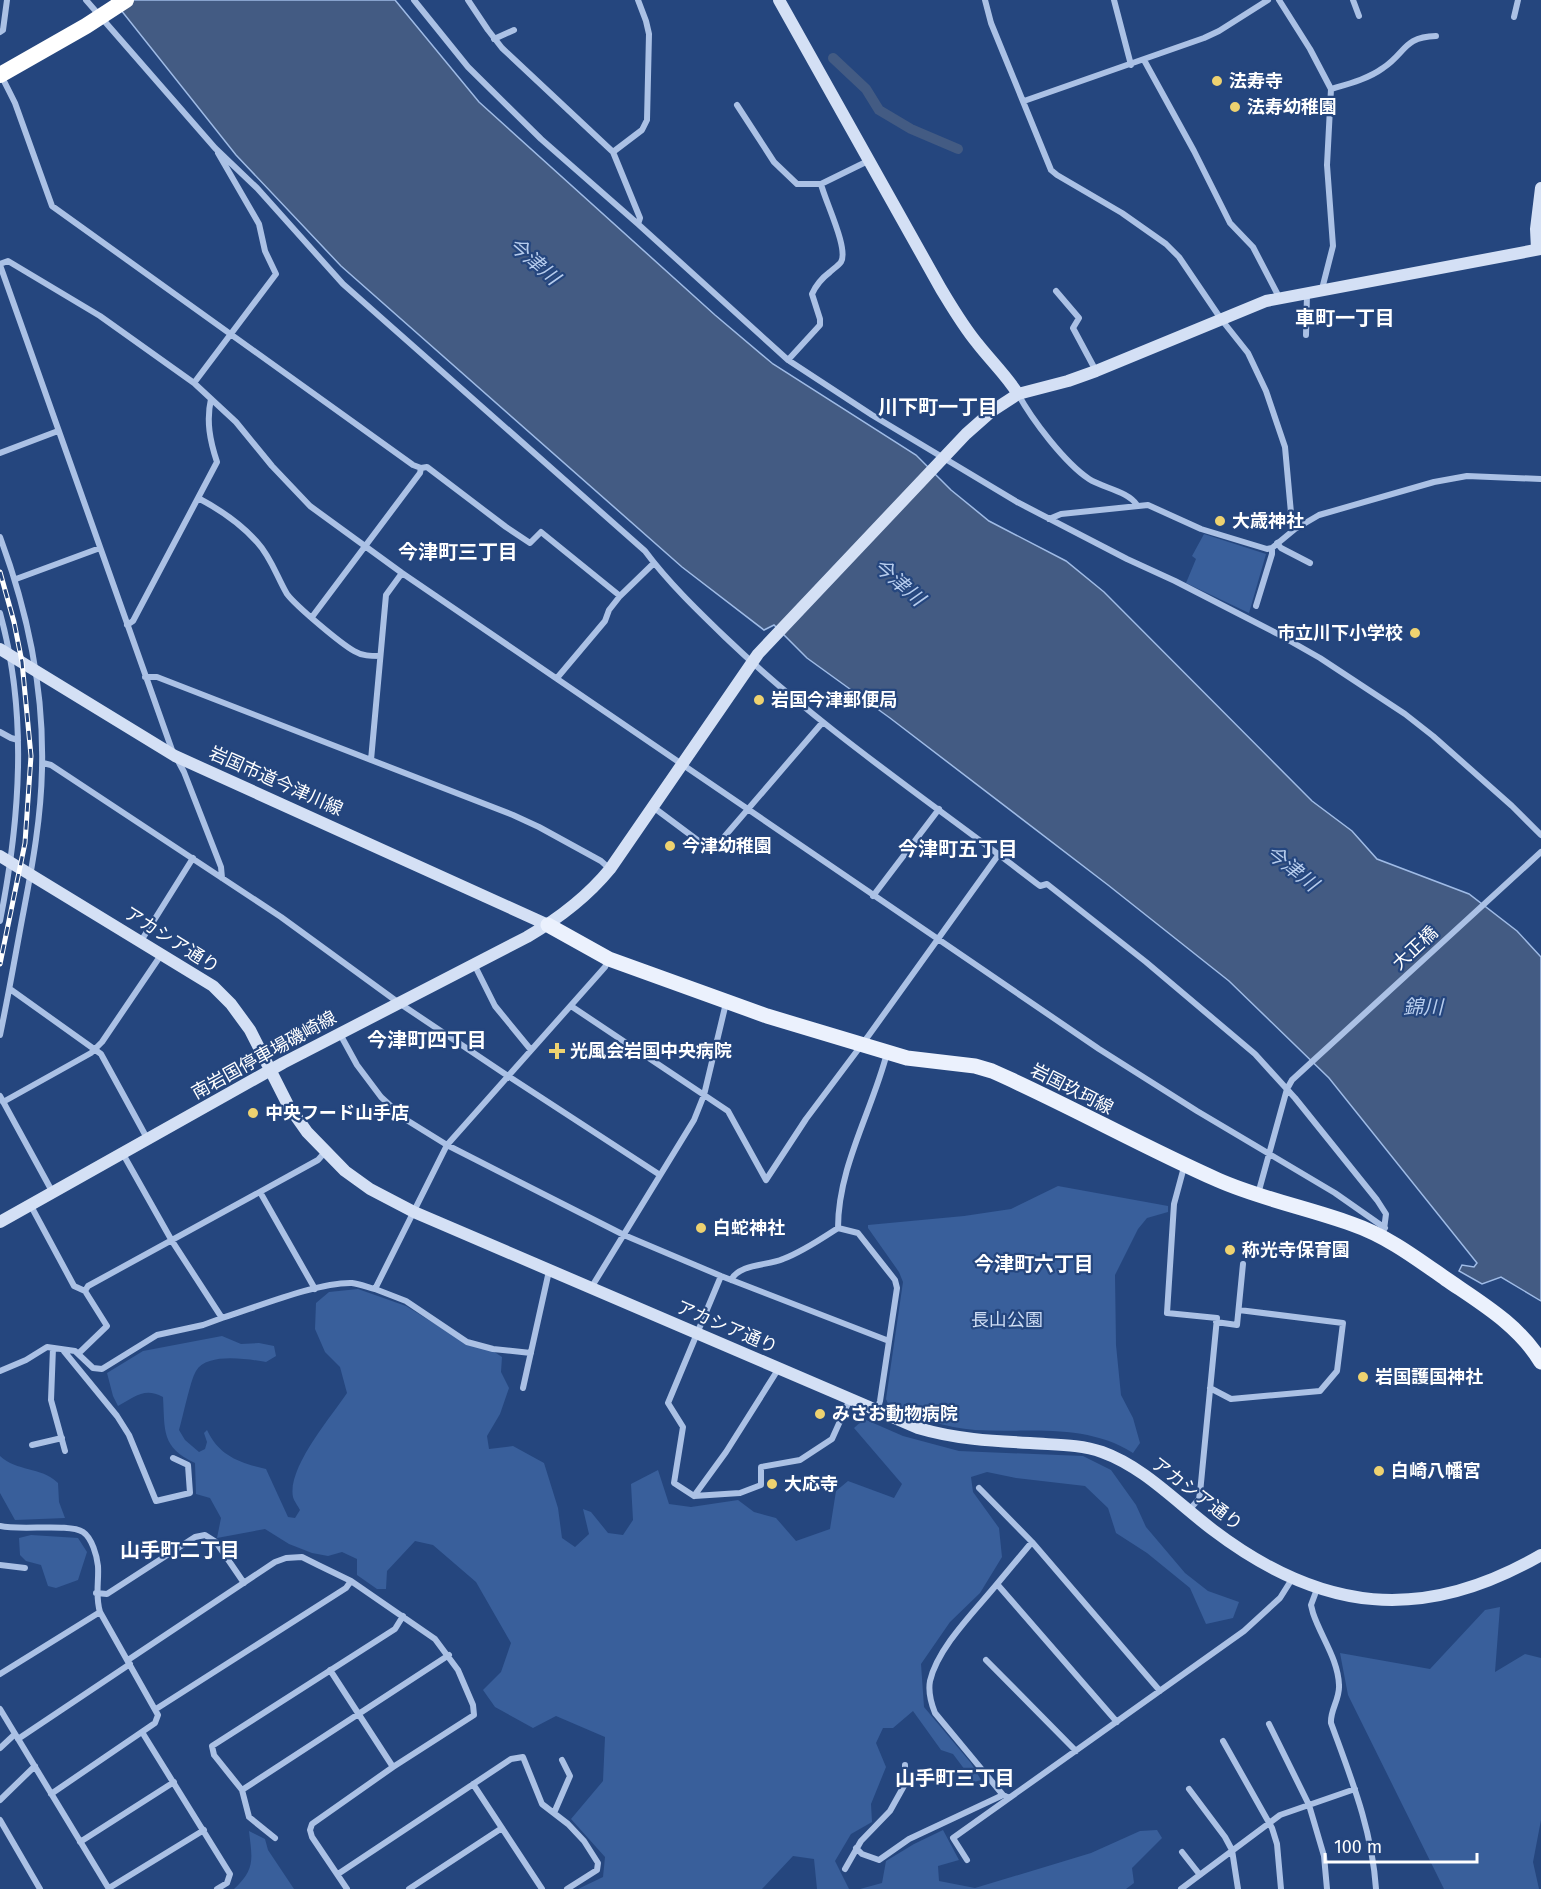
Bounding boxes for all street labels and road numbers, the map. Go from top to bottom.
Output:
street label: 岩国市道今津川線 [206,742,346,820]
street label: アカシア通り [120,902,224,978]
street label: 大正橋 [1388,922,1442,974]
street label: 南岩国停車場磯崎線 [188,1006,340,1104]
street label: 岩国玖珂線 [1027,1059,1117,1119]
street label: アカシア通り [673,1296,781,1358]
street label: アカシア通り [1147,1453,1247,1535]

